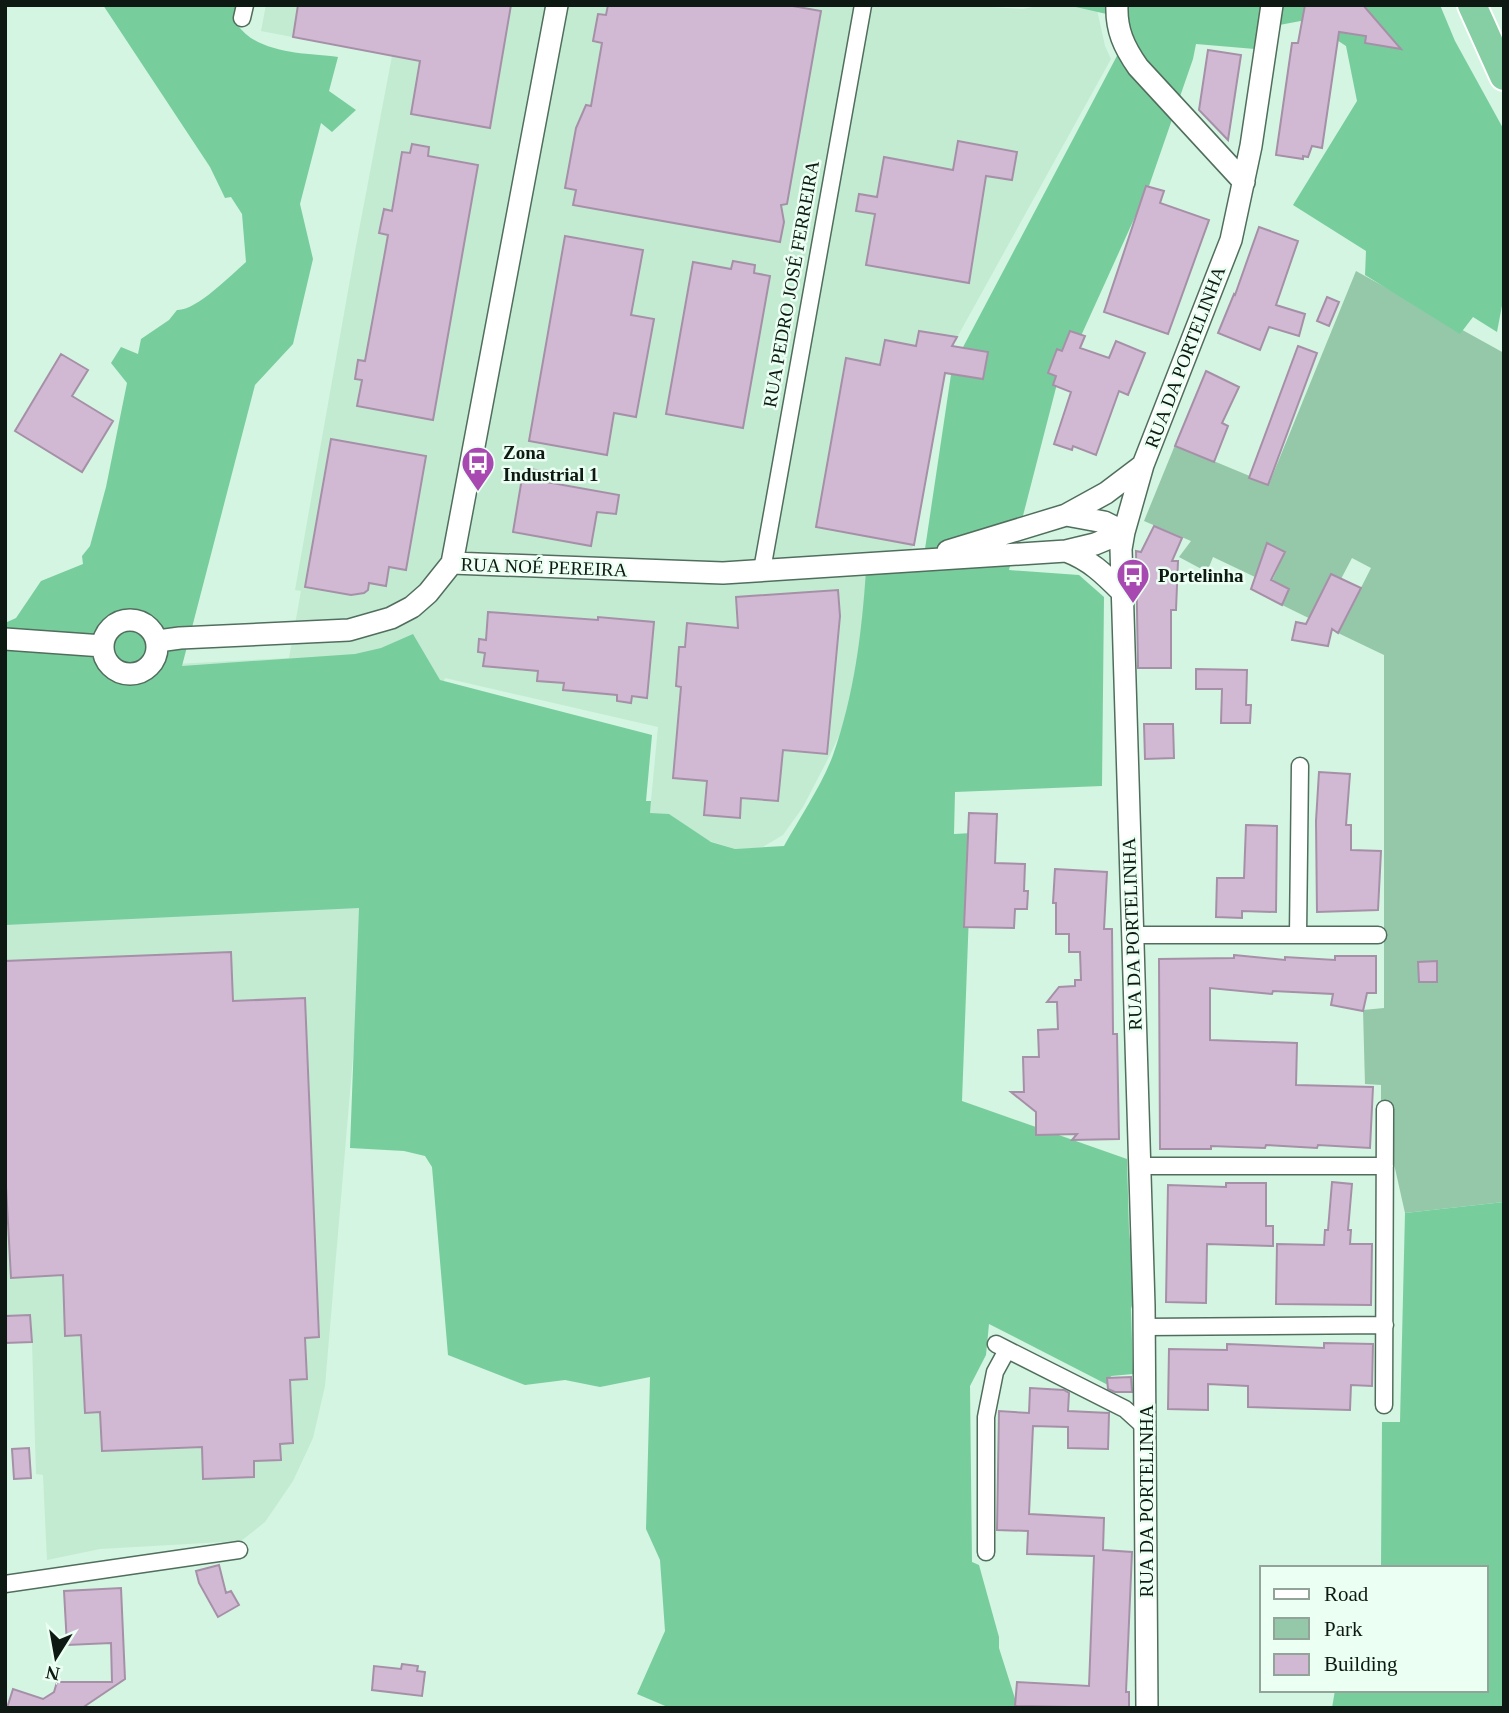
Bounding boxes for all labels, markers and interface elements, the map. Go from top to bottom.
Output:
street label: RUA PEDRO JOSÉ FERREIRA [759,158,823,409]
street label: RUA DA PORTELINHA [1141,263,1230,451]
place label: Zona Industrial 1 [503,442,599,485]
bus stop icon: Zona Industrial 1 [459,444,497,493]
street label: RUA NOÉ PEREIRA [460,554,628,580]
bus stop icon: Portelinha [1114,556,1152,605]
place label: Portelinha [1158,565,1244,586]
street label: RUA DA PORTELINHA [1118,837,1146,1031]
street label: RUA DA PORTELINHA [1136,1404,1157,1598]
legend [1260,1566,1488,1692]
text: Road [1324,1582,1369,1606]
text: Park [1324,1617,1363,1641]
north arrow [21,1622,91,1692]
text: Building [1324,1652,1398,1676]
text: N [44,1662,62,1685]

